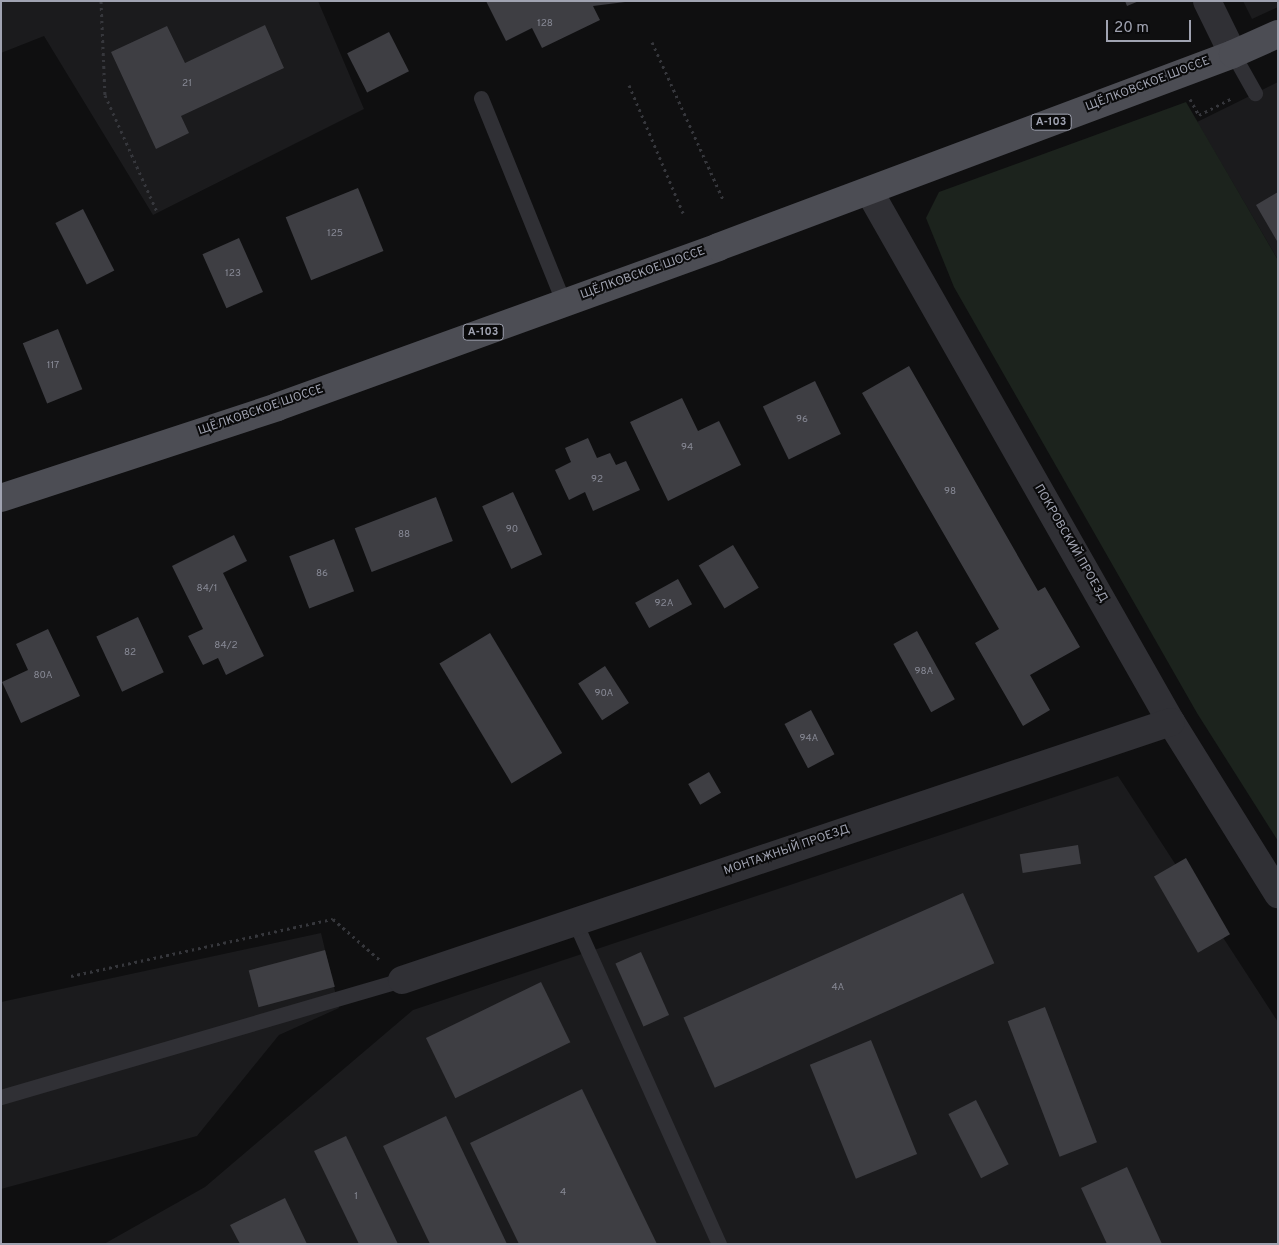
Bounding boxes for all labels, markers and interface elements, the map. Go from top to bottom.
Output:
scale bar [1109,10,1194,42]
house number: 128 [537,18,553,30]
text: 20 m [1114,19,1149,38]
street label: ЩЁЛКОВСКОЕ ШОССЕ [1084,55,1212,115]
house number: 21 [182,78,192,90]
road number: А-103 [1030,114,1072,130]
house number: 125 [327,228,343,240]
street label: ЩЁЛКОВСКОЕ ШОССЕ [579,245,707,303]
house number: 123 [225,268,241,280]
road number: А-103 [462,324,504,341]
house number: 117 [47,360,59,372]
street label: ЩЁЛКОВСКОЕ ШОССЕ [196,383,326,439]
house number: 96 [796,414,808,426]
house number: 94 [681,442,693,454]
house number: 92 [591,474,603,486]
street label: ПОКРОВСКИЙ ПРОЕЗД [1030,482,1110,606]
house number: 98 [944,486,956,498]
house number: 90 [506,524,518,536]
house number: 88 [398,529,410,541]
house number: 86 [316,568,328,580]
house number: 84/1 [197,583,217,595]
house number: 92А [655,598,673,610]
house number: 84/2 [214,640,238,652]
house number: 82 [124,647,136,659]
house number: 98А [915,666,933,678]
house number: 80А [34,670,52,682]
house number: 90А [595,688,613,700]
house number: 94А [800,733,818,745]
street label: МОНТАЖНЫЙ ПРОЕЗД [722,823,852,879]
house number: 4А [832,982,844,994]
house number: 4 [560,1187,566,1199]
house number: 1 [354,1191,358,1203]

